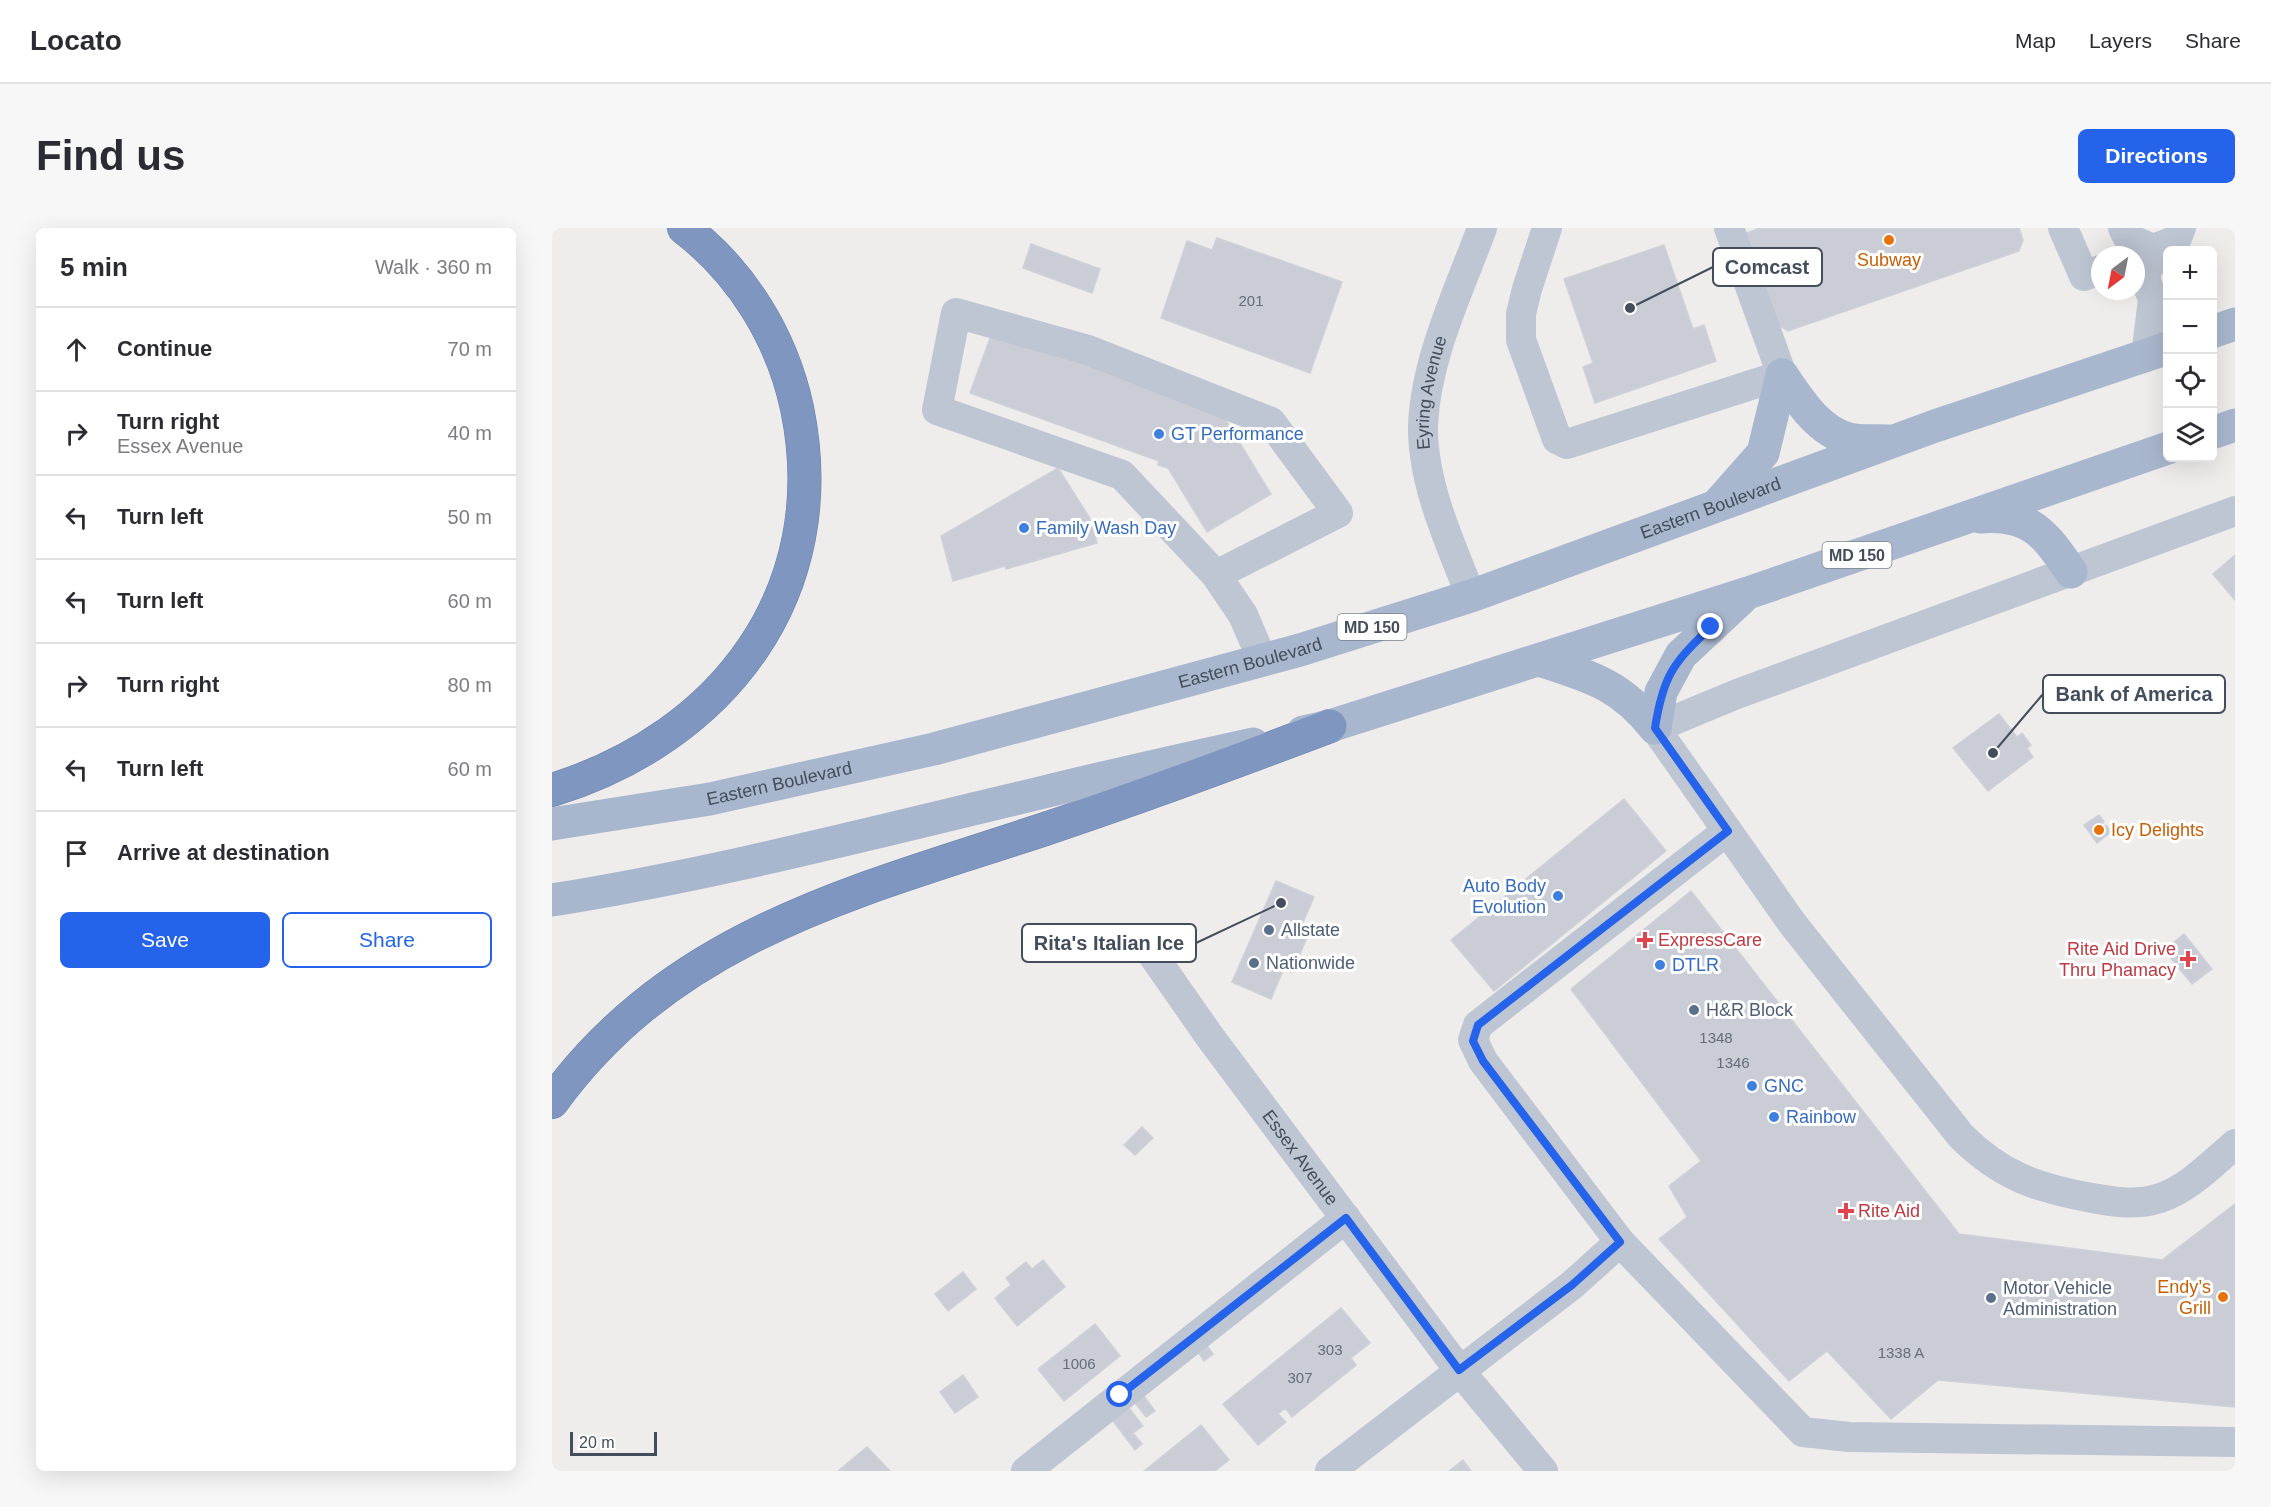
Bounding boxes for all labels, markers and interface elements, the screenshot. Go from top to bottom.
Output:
text: Locato [30,25,122,56]
text: Map [2015,29,2056,52]
text: Layers [2089,29,2152,52]
text: Share [2185,29,2241,52]
button: Directions [2078,129,2235,183]
text: Find us [36,132,185,179]
marker: Subway [1882,233,1896,247]
north arrow [2091,246,2145,300]
map controls [2163,246,2217,462]
button: + [2163,246,2217,300]
callout: Comcast [1713,248,1822,286]
place label: Subway [1857,250,1921,270]
text: 5 min [60,252,128,282]
text: Walk · 360 m [375,256,492,278]
text: Comcast [1725,256,1810,278]
house number: 201 [1238,292,1264,309]
button: − [2163,300,2217,354]
icon: ahead [60,333,93,366]
street label: Eyring Avenue [1413,333,1451,450]
text: Continue [117,336,212,361]
text: 70 m [448,338,492,360]
button: locate [2163,354,2217,408]
button: layers [2163,408,2217,462]
text: Turn right [117,409,219,434]
icon: right [60,417,93,450]
text: 40 m [448,422,492,444]
place label: GT Performance [1171,424,1304,444]
marker: GT Performance [1152,427,1166,441]
text: Essex Avenue [117,435,243,457]
street label: Eastern Boulevard [1637,473,1783,543]
icon: left [60,501,93,534]
text: Turn left [117,504,203,529]
text: 50 m [448,506,492,528]
place label: Family Wash Day [1036,518,1176,538]
marker: Family Wash Day [1017,521,1031,535]
road number: MD 150 [1822,542,1892,568]
icon: left [60,585,93,618]
text: Turn left [117,588,203,613]
text: 60 m [448,590,492,612]
route end [1697,613,1723,639]
road number: MD 150 [1338,614,1406,640]
street label: Eastern Boulevard [1176,634,1324,692]
icon: right [60,669,93,702]
text: Turn right [117,672,219,697]
text: 80 m [448,674,492,696]
callout: Bank of America [2043,675,2225,713]
text: Bank of America [2055,683,2213,705]
icon: left [60,753,93,786]
text: Turn left [117,756,203,781]
text: 60 m [448,758,492,780]
street label: Eastern Boulevard [705,758,854,809]
place label: Icy Delights [2111,820,2204,840]
marker: Icy Delights [2092,823,2106,837]
icon: arrive [60,837,93,870]
text: Arrive at destination [117,840,330,865]
place label: Auto Body Evolution [1463,876,1546,917]
marker: Auto Body Evolution [1551,889,1565,903]
button: Save [60,912,270,968]
button: Share [282,912,492,968]
place label: Allstate [1281,920,1340,940]
marker: Allstate [1262,923,1276,937]
callout: Rita's Italian Ice [1022,924,1196,962]
place label: ExpressCare [1658,930,1762,950]
marker: ExpressCare [1636,931,1654,949]
text: Rita's Italian Ice [1034,932,1184,954]
place label: Rite Aid Drive Thru Phamacy [2059,939,2176,980]
marker: Rite Aid Drive Thru Phamacy [2181,952,2195,966]
place label: Nationwide [1266,953,1355,973]
place label: DTLR [1672,955,1719,975]
marker: Nationwide [1247,956,1261,970]
marker: DTLR [1653,958,1667,972]
place label: H&R Block [1706,1000,1794,1020]
marker: H&R Block [1687,1003,1701,1017]
house number: 1348 [1699,1029,1733,1046]
house number: 1346 [1716,1054,1750,1071]
place label: GNC [1764,1076,1804,1096]
marker: GNC [1745,1079,1759,1093]
street label: Essex Avenue [1258,1106,1342,1209]
place label: Rainbow [1786,1107,1857,1127]
marker: Rainbow [1767,1110,1781,1124]
place label: Rite Aid [1858,1201,1920,1221]
marker: Rite Aid [1839,1204,1853,1218]
place label: Endy’s Grill [2157,1277,2211,1318]
place label: Motor Vehicle Administration [2003,1278,2117,1319]
marker: Endy’s Grill [2216,1290,2230,1304]
marker: Motor Vehicle Administration [1984,1291,1998,1305]
house number: 303 [1317,1341,1343,1358]
house number: 1338 A [1878,1344,1924,1361]
house number: 1006 [1062,1355,1096,1372]
house number: 307 [1287,1369,1313,1386]
route start [1106,1381,1132,1407]
scale bar [570,1429,657,1456]
text: 20 m [579,1434,615,1451]

